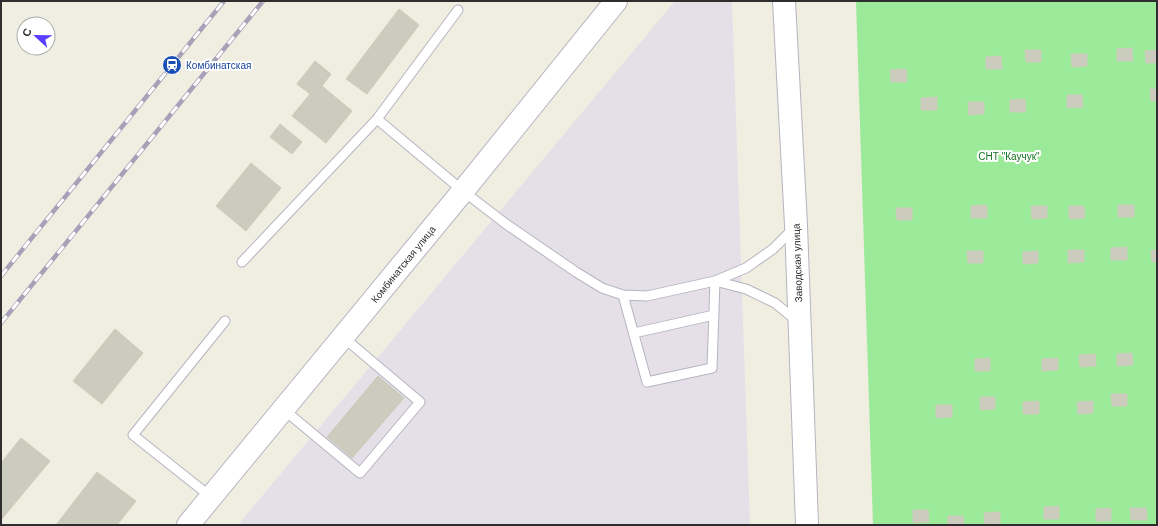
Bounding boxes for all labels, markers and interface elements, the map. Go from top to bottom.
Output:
north arrow [16,16,56,56]
text: С [20,26,34,38]
station icon: Комбинатская [161,54,183,76]
place label: Комбинатская [186,60,251,71]
park label: СНТ "Каучук" [978,151,1040,162]
street label: Комбинатская улица [369,223,438,305]
street label: Заводская улица [791,223,804,303]

